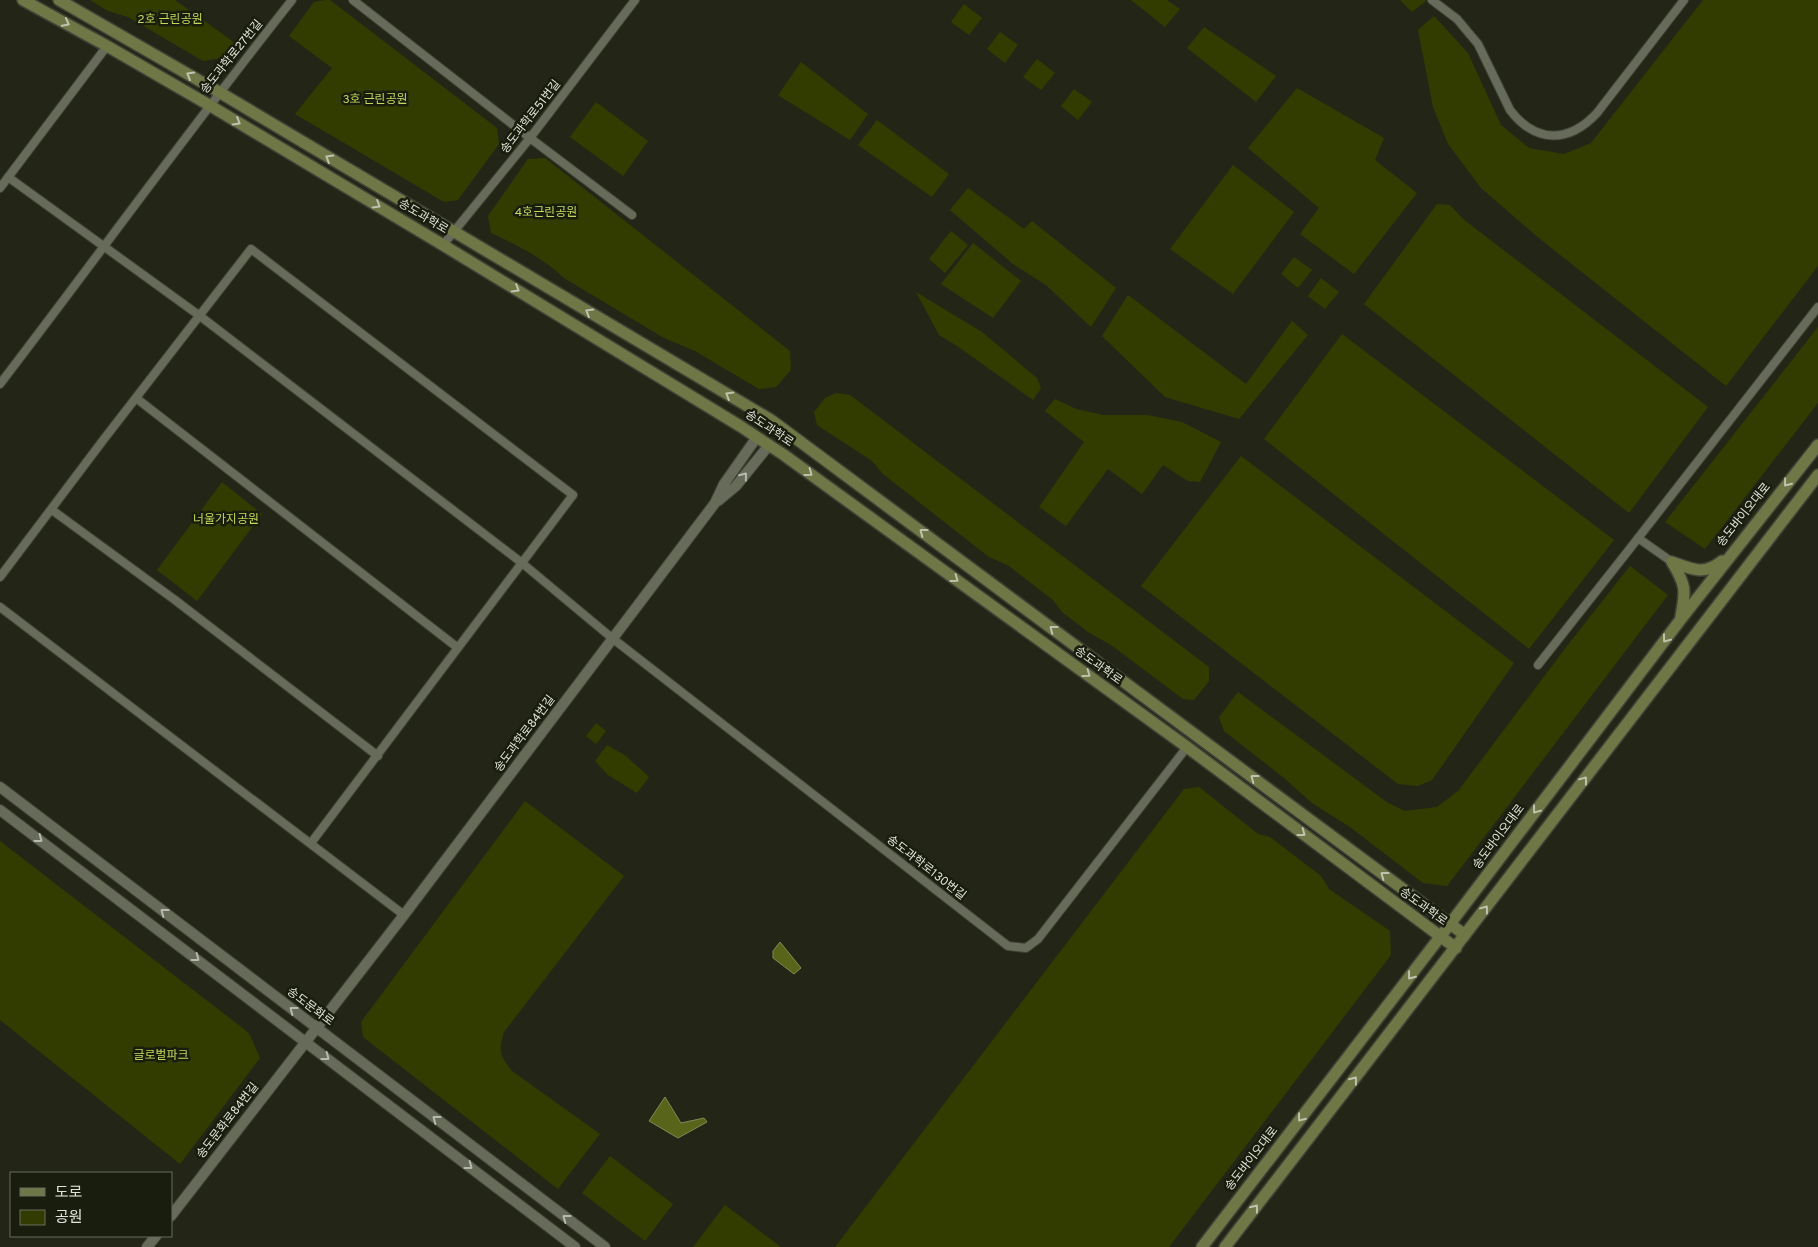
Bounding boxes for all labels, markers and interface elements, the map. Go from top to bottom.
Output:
park label: 2호 근린공원 [137,12,203,28]
one-way arrow [61,17,70,27]
street label: 송도과학로27번길 [197,17,267,97]
one-way arrow [186,71,195,81]
street label: 송도과학로51번길 [497,77,565,157]
park label: 3호 근린공원 [342,92,408,108]
one-way arrow [231,116,240,126]
one-way arrow [326,154,335,164]
street label: 송도과학로 [395,196,451,238]
one-way arrow [371,199,380,209]
park label: 4호근린공원 [515,205,577,221]
one-way arrow [510,283,519,293]
one-way arrow [586,309,595,319]
one-way arrow [726,392,735,402]
street label: 송도과학로 [742,407,796,451]
one-way arrow [803,468,812,476]
one-way arrow [739,473,747,482]
one-way arrow [1785,477,1793,486]
street label: 송도바이오대로 [1713,480,1775,550]
park label: 너울가지공원 [193,512,259,528]
one-way arrow [919,529,929,538]
one-way arrow [949,573,959,582]
one-way arrow [1050,626,1059,634]
one-way arrow [1663,633,1671,642]
street label: 송도과학로 [1071,643,1125,689]
one-way arrow [1081,668,1091,677]
street label: 송도과학로84번길 [491,692,559,776]
one-way arrow [1250,775,1260,784]
one-way arrow [1578,776,1587,786]
street label: 송도바이오대로 [1469,801,1529,873]
one-way arrow [1534,804,1542,813]
one-way arrow [1296,828,1305,836]
street label: 송도과학로130번길 [883,832,969,904]
one-way arrow [33,833,43,842]
one-way arrow [1380,872,1390,881]
street label: 송도과학로 [1396,884,1450,930]
one-way arrow [1480,906,1488,915]
one-way arrow [161,909,170,917]
one-way arrow [190,953,199,961]
one-way arrow [1408,970,1416,979]
street label: 송도문화로 [283,984,337,1030]
one-way arrow [290,1008,299,1016]
park label: 글로벌파크 [133,1048,189,1064]
one-way arrow [320,1051,329,1059]
one-way arrow [1348,1076,1357,1086]
street label: 송도문화로84번길 [193,1080,263,1162]
one-way arrow [1298,1112,1306,1121]
one-way arrow [433,1117,442,1125]
street label: 송도바이오대로 [1222,1124,1282,1194]
one-way arrow [463,1160,473,1169]
legend [10,1172,172,1237]
text: 도로 [55,1184,83,1203]
one-way arrow [1249,1204,1258,1214]
text: 공원 [55,1209,83,1228]
one-way arrow [563,1215,572,1223]

